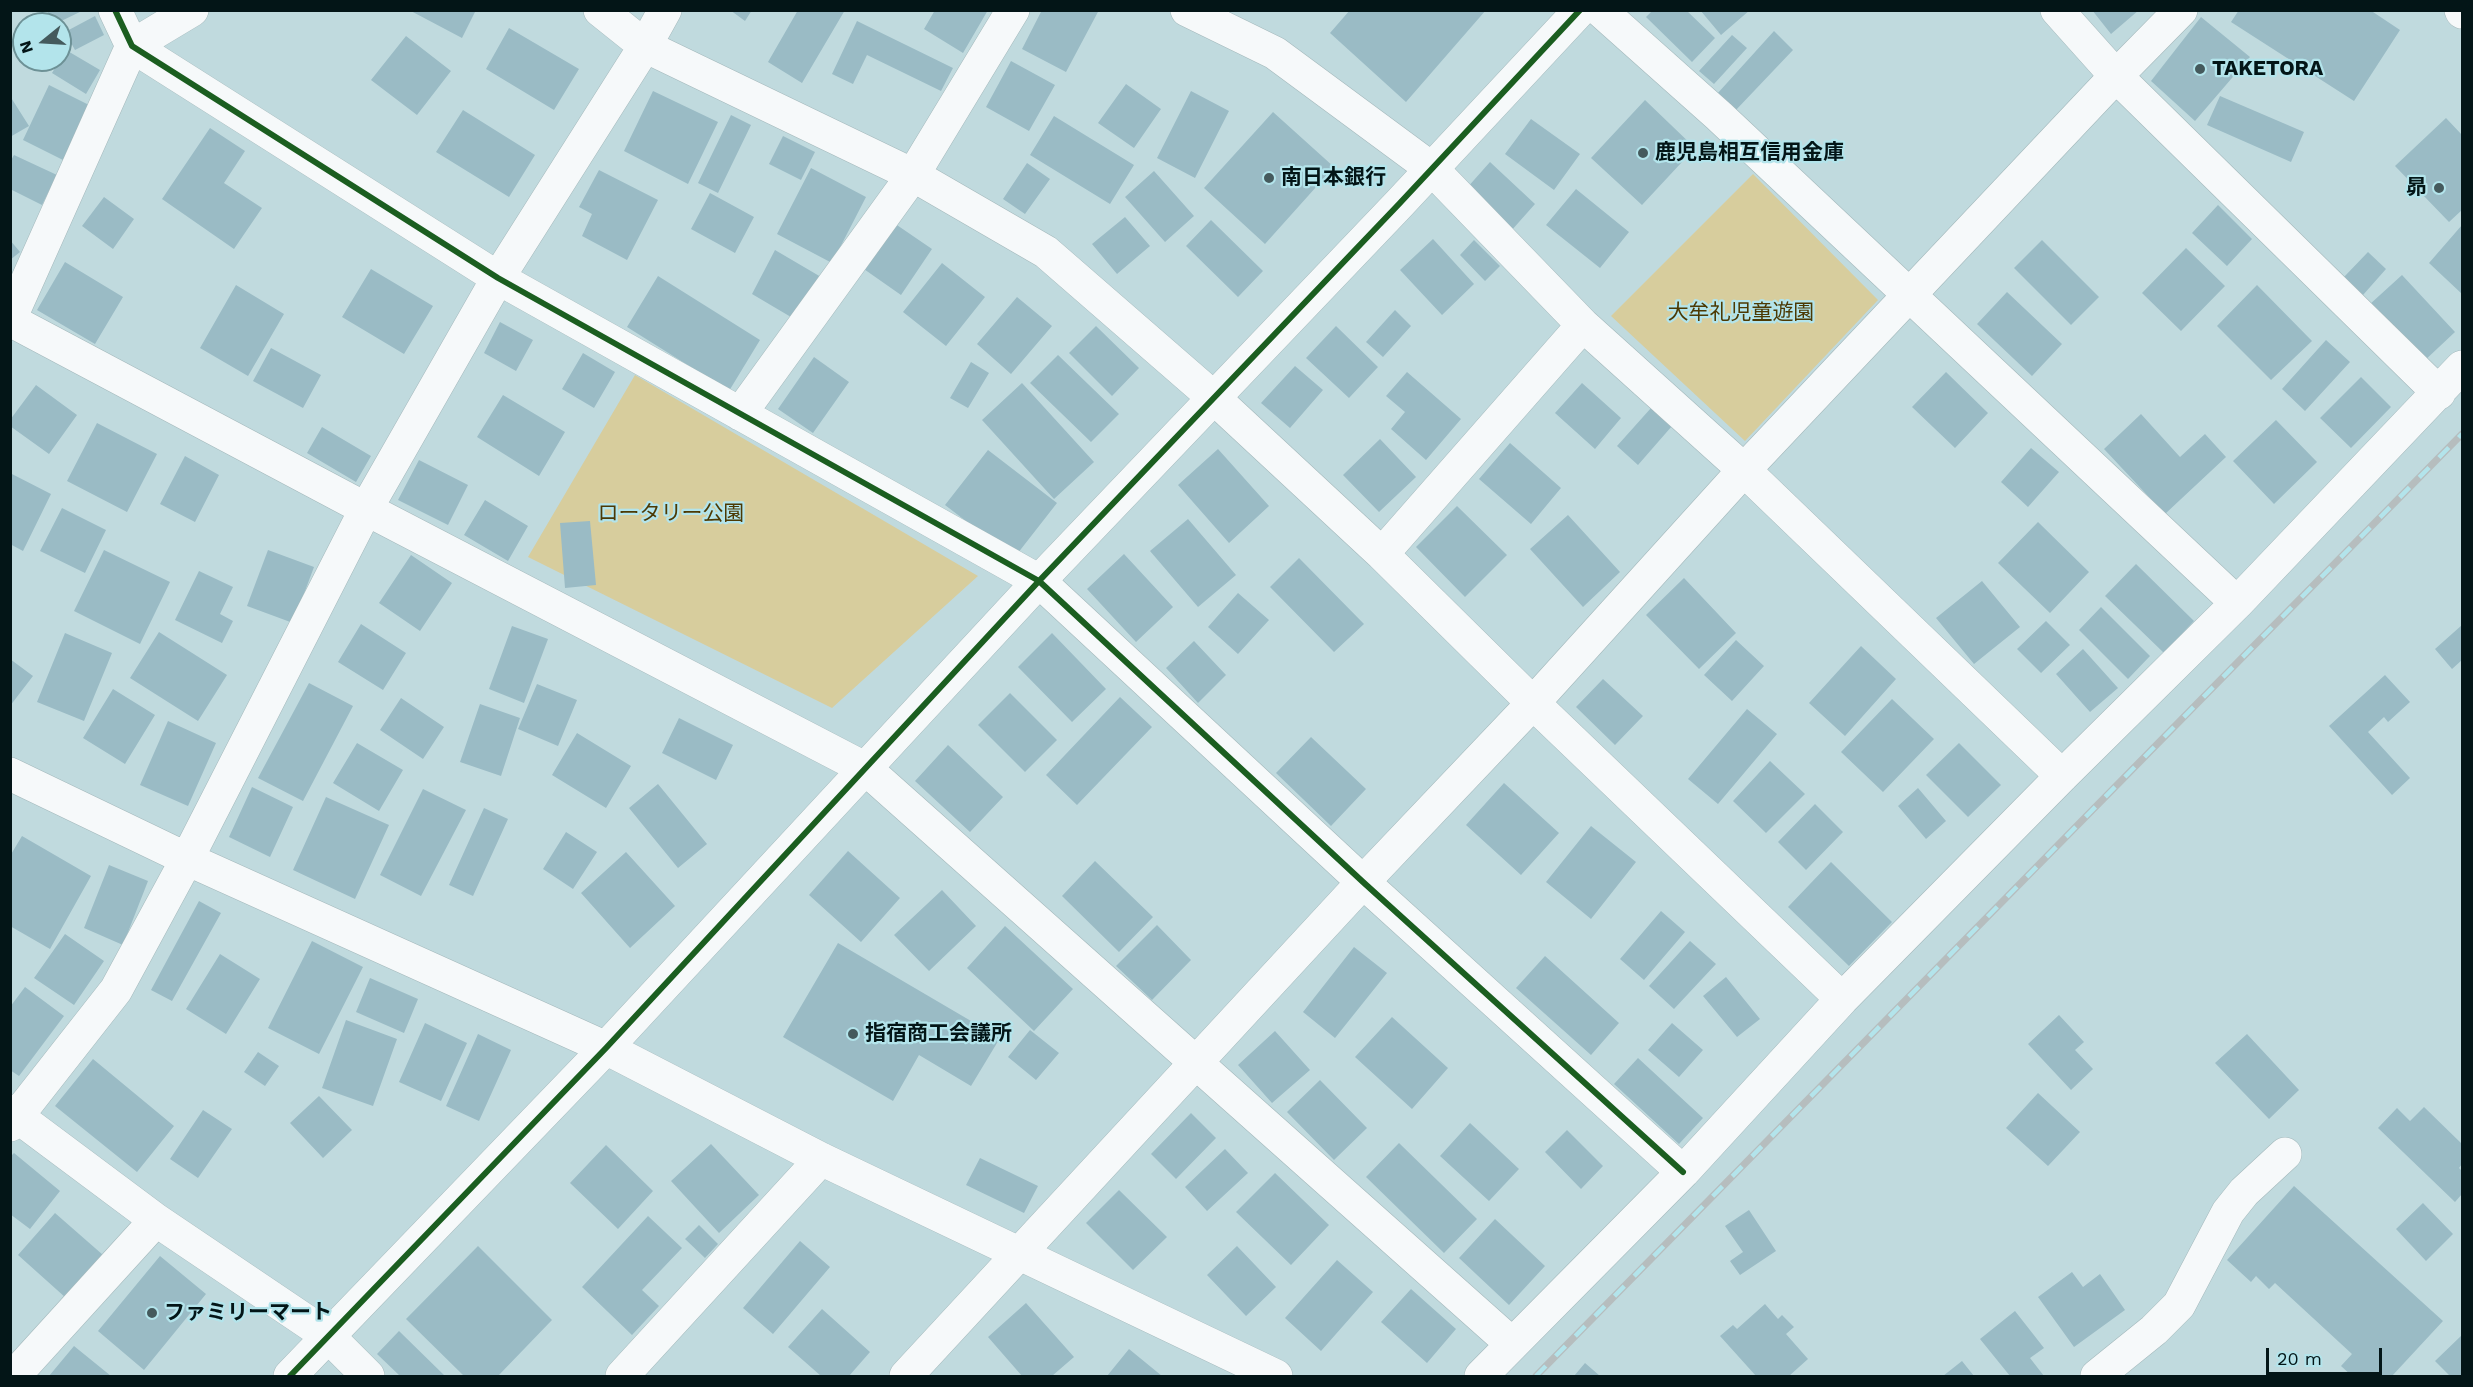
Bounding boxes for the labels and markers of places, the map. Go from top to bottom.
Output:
place label: TAKETORA [2212,56,2323,82]
marker: TAKETORA [2193,62,2207,76]
place label: 鹿児島相互信用金庫 [1655,140,1844,166]
marker: 鹿児島相互信用金庫 [1636,146,1650,160]
place label: 南日本銀行 [1281,165,1386,191]
marker: 南日本銀行 [1262,171,1276,185]
place label: 昴 [2406,175,2427,201]
marker: 昴 [2432,181,2446,195]
place label: 指宿商工会議所 [865,1021,1012,1047]
marker: 指宿商工会議所 [846,1027,860,1041]
place label: ファミリーマート [164,1300,332,1326]
marker: ファミリーマート [145,1306,159,1320]

